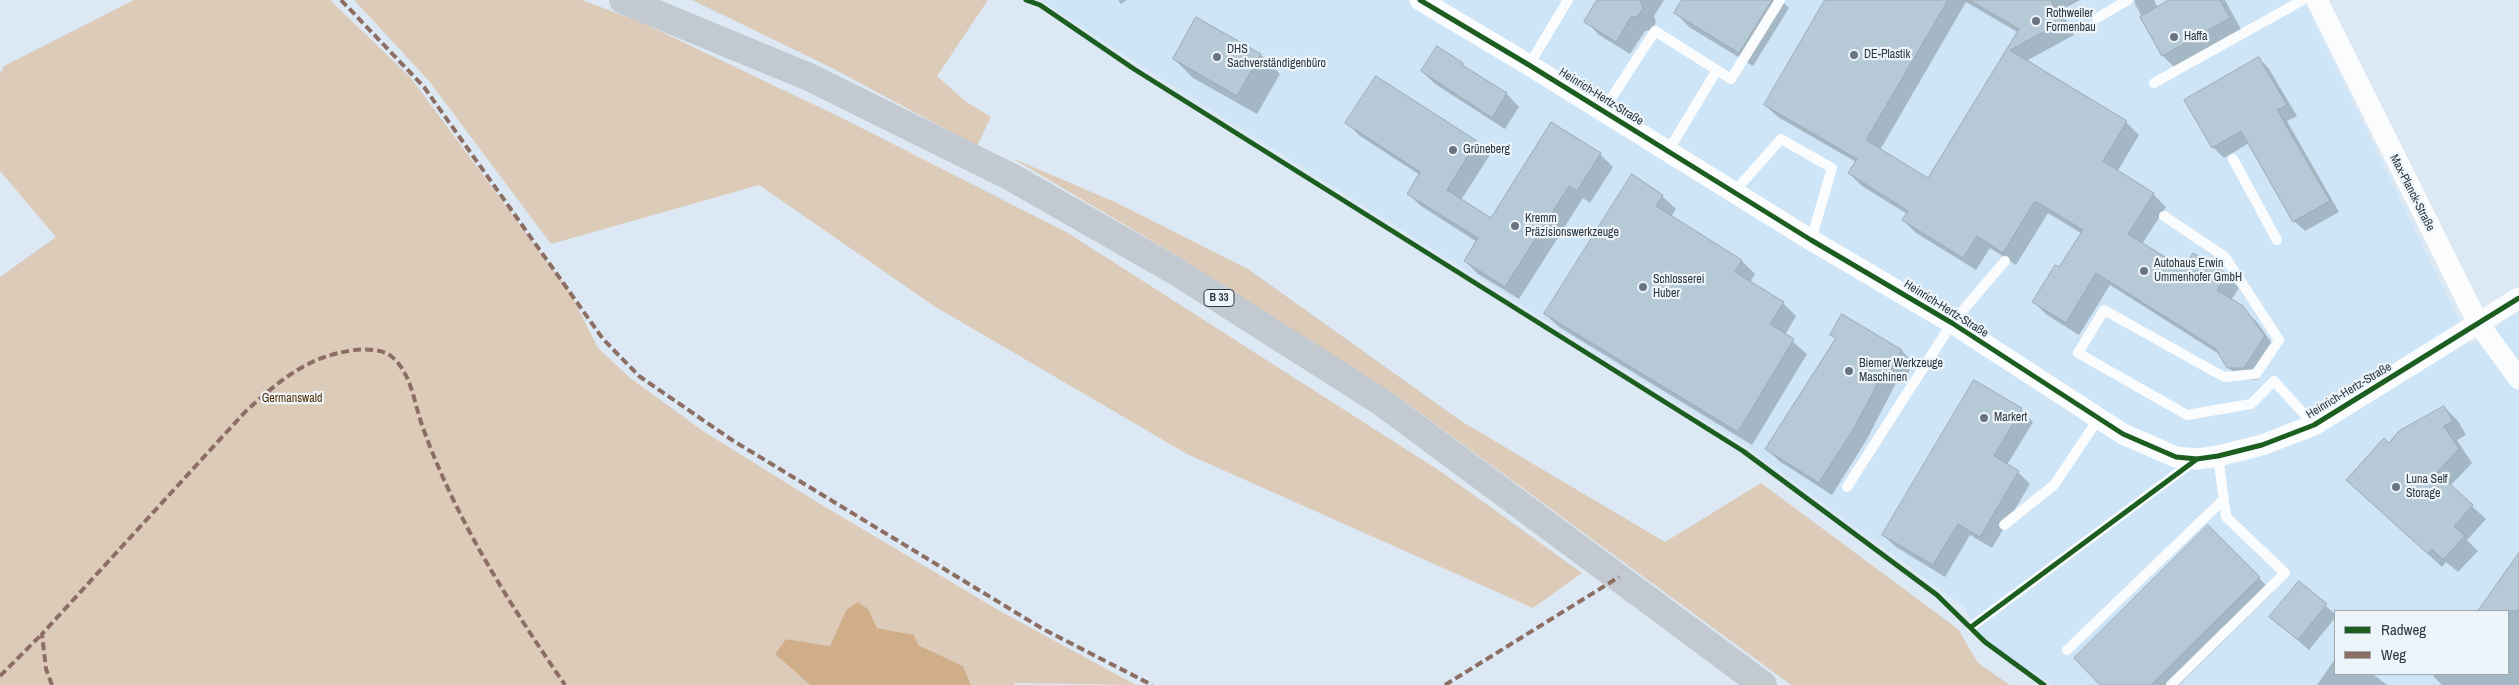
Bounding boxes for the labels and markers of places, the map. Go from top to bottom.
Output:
place label: Rothweiler Formenbau [2046,7,2096,35]
marker: Rothweiler Formenbau [2030,15,2042,27]
place label: Haffa [2184,30,2207,44]
marker: Haffa [2168,31,2180,43]
place label: DHS Sachverständigenbüro [1227,43,1326,71]
place label: DE-Plastik [1864,48,1910,62]
marker: DE-Plastik [1848,49,1860,61]
marker: DHS Sachverständigenbüro [1211,51,1223,63]
place label: Grüneberg [1463,143,1510,157]
marker: Grüneberg [1447,144,1459,156]
place label: Kremm Präzisionswerkzeuge [1525,212,1619,240]
marker: Kremm Präzisionswerkzeuge [1509,220,1521,232]
place label: Autohaus Erwin Ummenhofer GmbH [2154,257,2242,285]
marker: Autohaus Erwin Ummenhofer GmbH [2138,265,2150,277]
place label: Schlosserei Huber [1653,273,1704,301]
marker: Schlosserei Huber [1637,281,1649,293]
place label: Biemer Werkzeuge Maschinen [1859,357,1943,385]
marker: Biemer Werkzeuge Maschinen [1843,365,1855,377]
place label: Markert [1994,411,2027,425]
marker: Markert [1978,412,1990,424]
place label: Luna Self Storage [2406,473,2448,501]
marker: Luna Self Storage [2390,481,2402,493]

